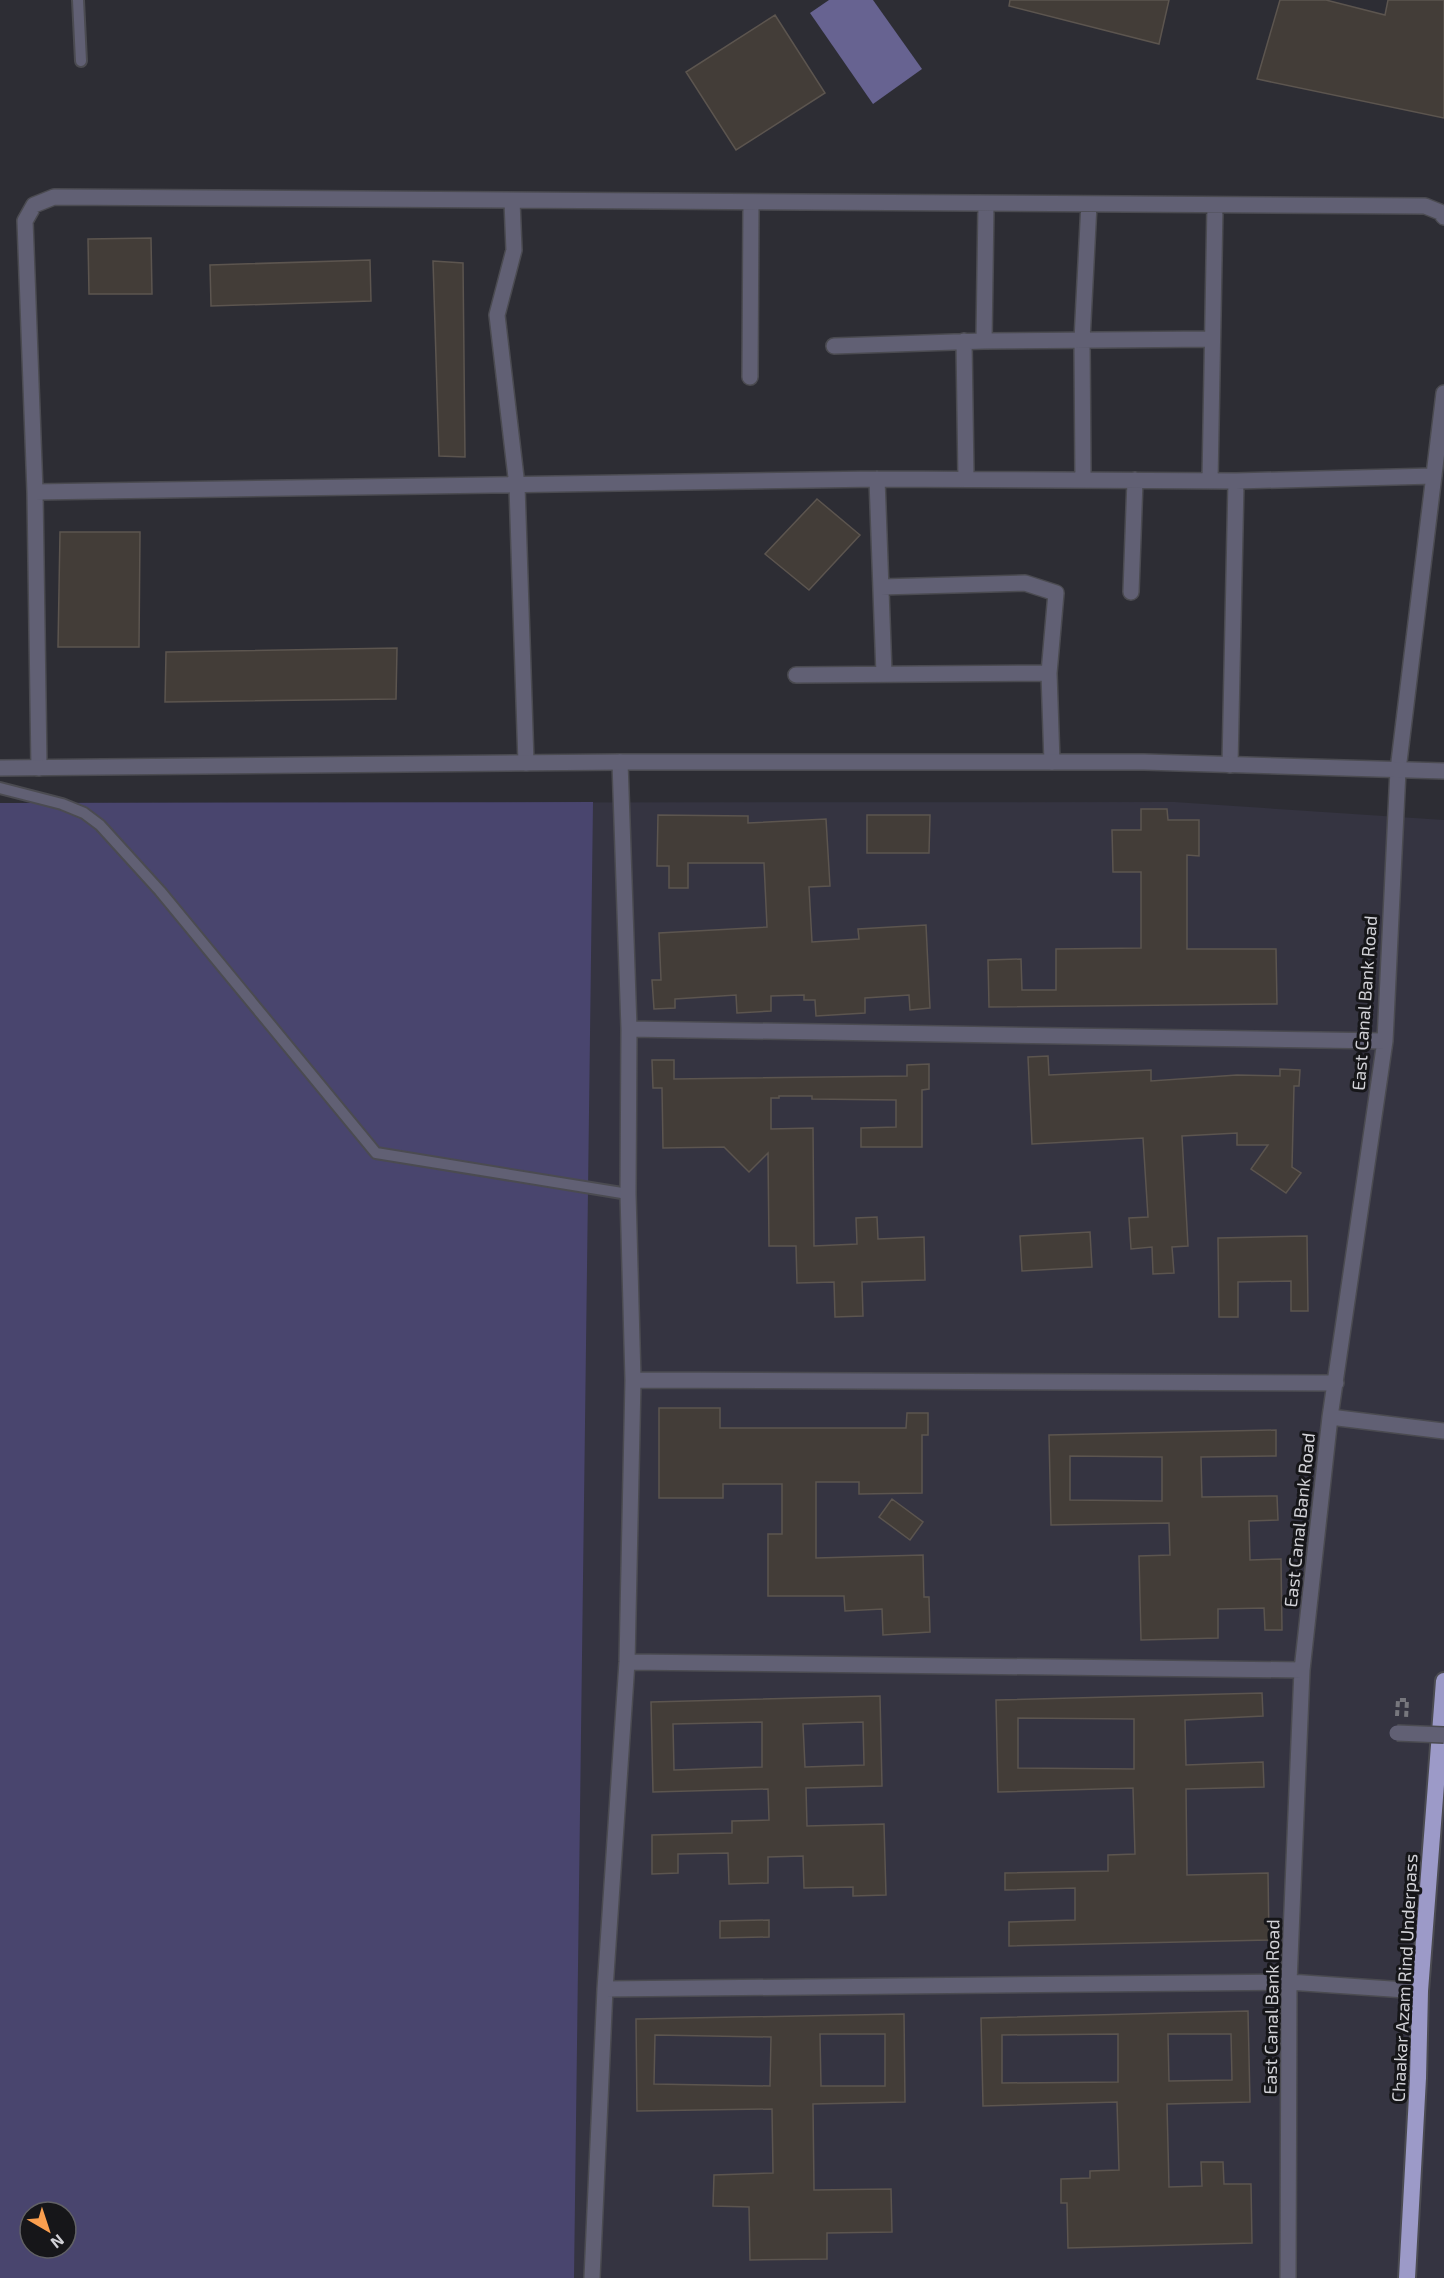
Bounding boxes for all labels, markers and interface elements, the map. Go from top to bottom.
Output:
street label: East Canal Bank Road [1347,915,1381,1091]
street label: East Canal Bank Road [1279,1432,1319,1608]
street label: Chaakar Azam Rind Underpass [1387,1853,1421,2103]
street label: East Canal Bank Road [1258,1919,1284,2095]
north arrow [18,2200,78,2260]
text: N [47,2231,68,2253]

